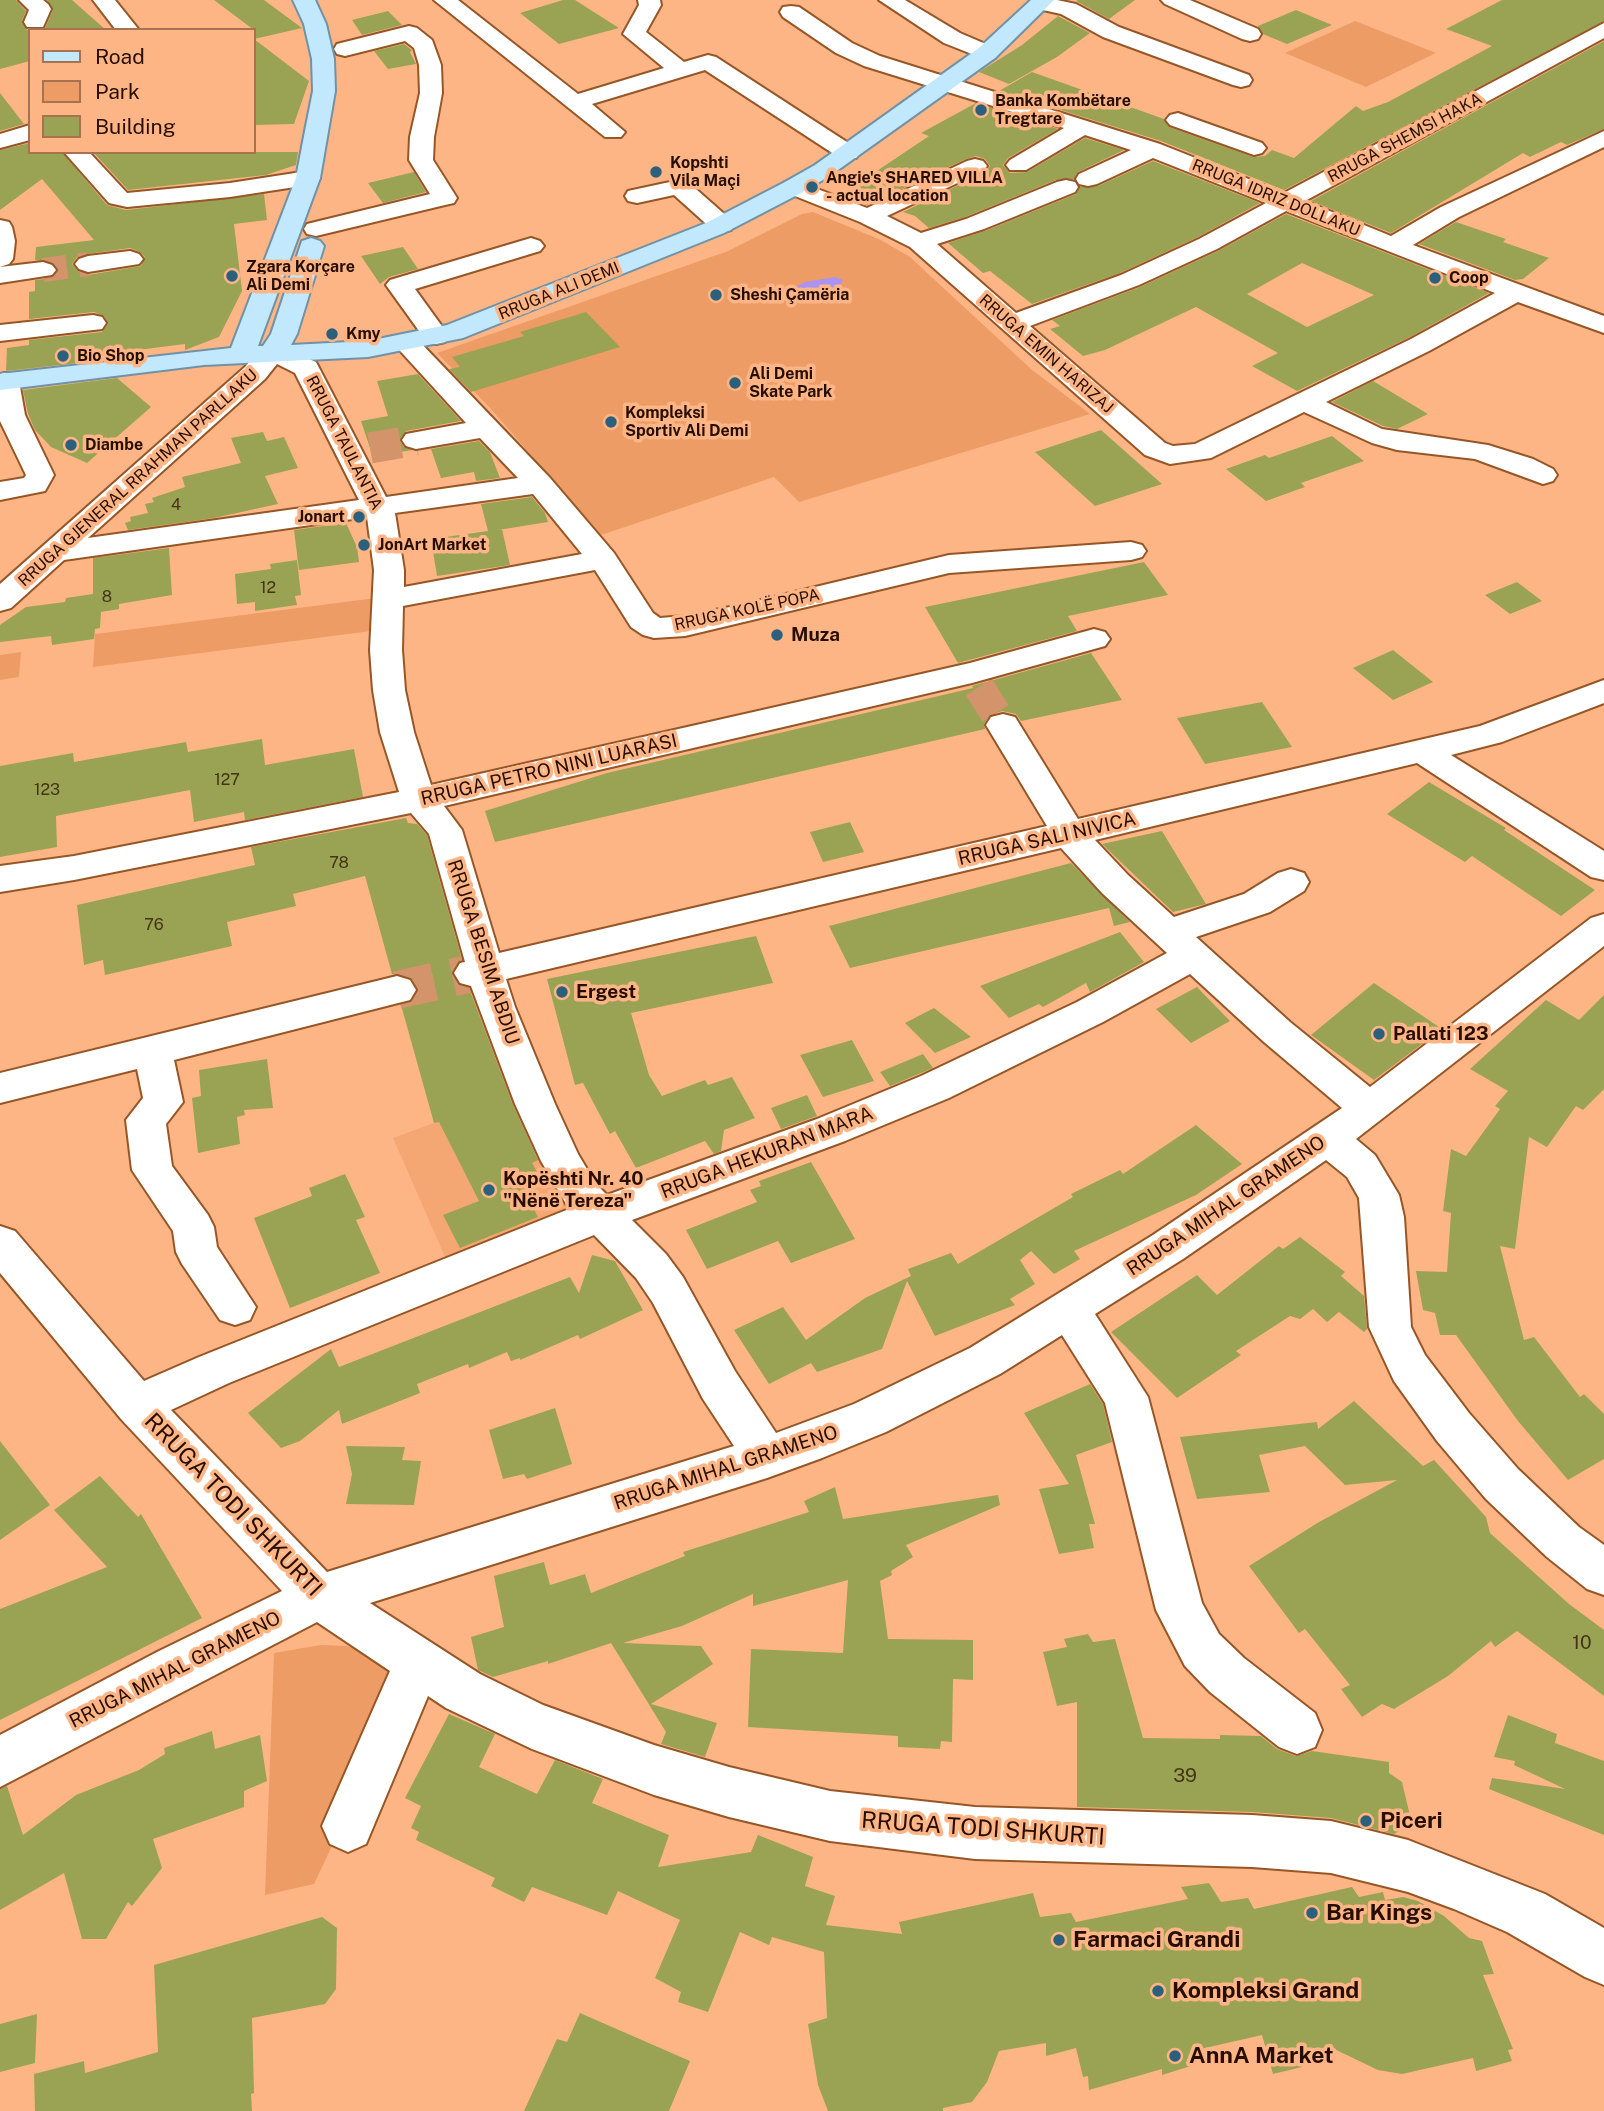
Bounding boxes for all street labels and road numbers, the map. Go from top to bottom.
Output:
street label: RRUGA SHEMSI HAKA [1325,89,1485,187]
street label: RRUGA IDRIZ DOLLAKU [1189,155,1363,241]
street label: RRUGA ALI DEMI [496,258,622,324]
street label: RRUGA EMIN HARIZAJ [975,291,1117,417]
street label: RRUGA GJENERAL RRAHMAN PARLLAKU [14,365,262,591]
street label: RRUGA TAULANTIA [302,373,386,513]
street label: RRUGA KOLË POPA [673,585,821,635]
street label: RRUGA PETRO NINI LUARASI [419,729,679,811]
street label: RRUGA SALI NIVICA [956,807,1138,871]
street label: RRUGA BESIM ABDIU [442,857,524,1047]
street label: RRUGA HEKURAN MARA [658,1102,876,1204]
street label: RRUGA MIHAL GRAMENO [1123,1131,1329,1281]
street label: RRUGA TODI SHKURTI [138,1408,328,1602]
street label: RRUGA MIHAL GRAMENO [611,1421,841,1515]
street label: RRUGA MIHAL GRAMENO [66,1607,284,1733]
street label: RRUGA TODI SHKURTI [860,1807,1106,1851]

